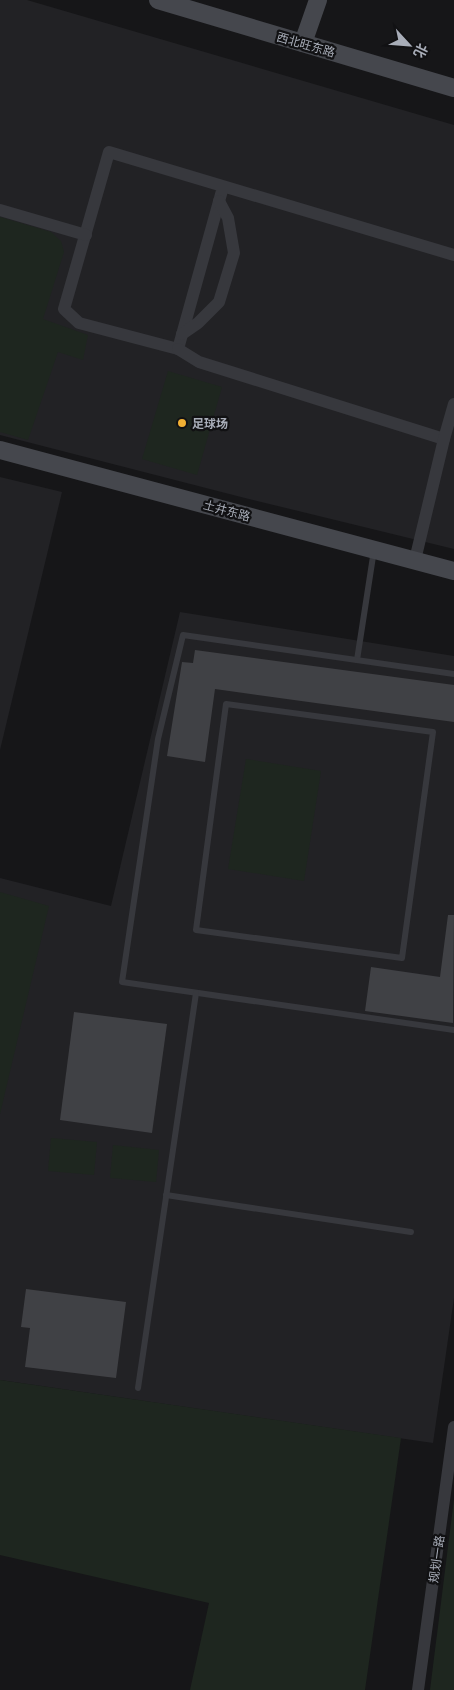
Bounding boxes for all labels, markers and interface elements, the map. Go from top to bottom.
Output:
north arrow [384,20,434,70]
street label: 西北旺东路 [275,29,337,59]
text: 北 [410,41,432,61]
place label: 足球场 [192,416,228,430]
marker: 足球场 [176,417,188,429]
street label: 土井东路 [202,497,252,523]
street label: 规划一路 [426,1534,446,1584]

